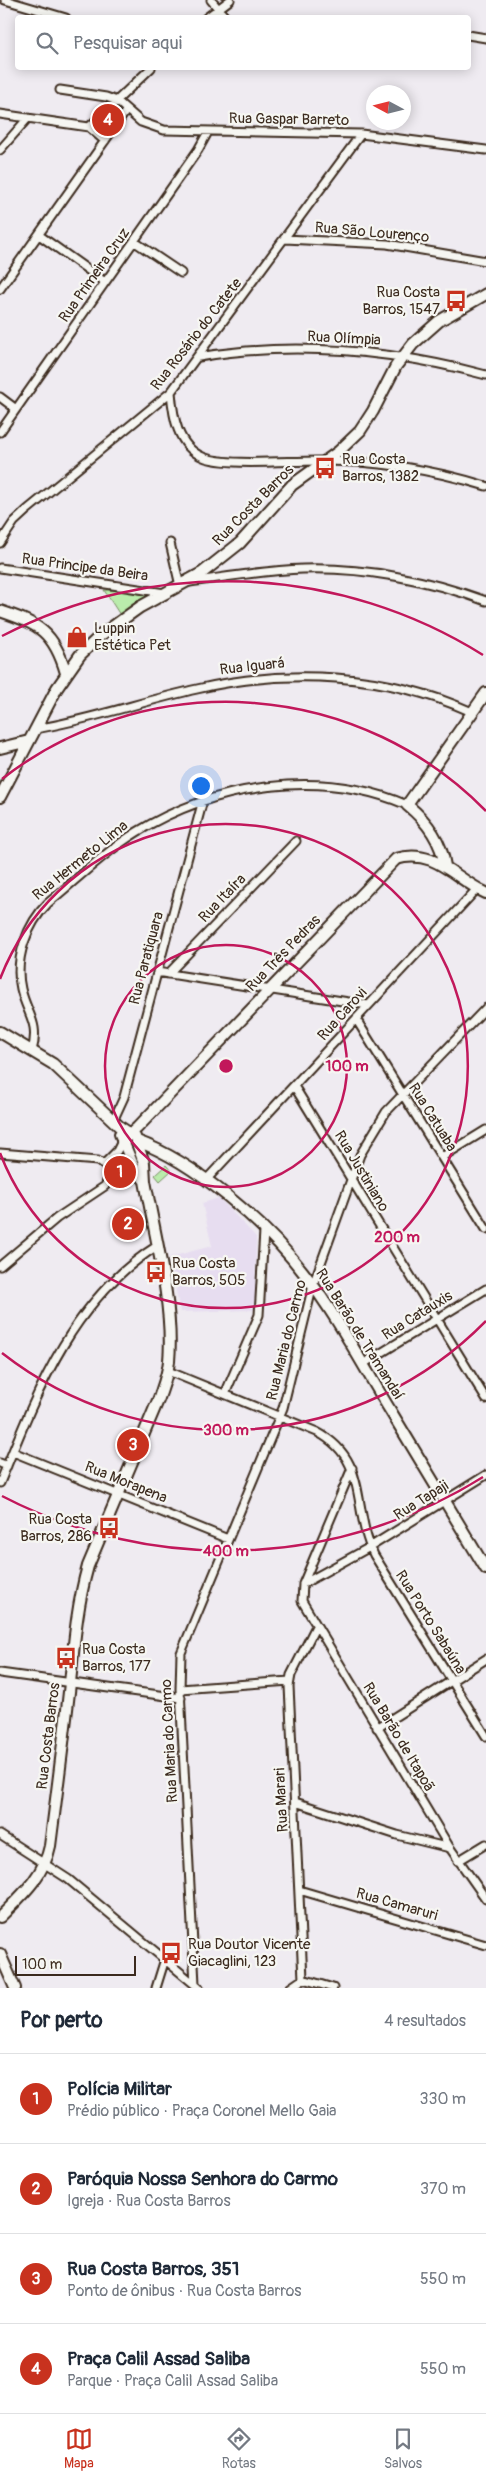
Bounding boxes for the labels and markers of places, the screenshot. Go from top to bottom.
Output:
pin: 4 [92,101,124,139]
place label: Rua Costa Barros, 1547 [362,283,440,319]
bus stop icon: Rua Costa Barros, 1547 [443,288,469,314]
place label: Rua Costa Barros, 1382 [342,450,419,486]
bus stop icon: Rua Costa Barros, 1382 [312,455,338,481]
place label: Luppin Estética Pet [94,619,172,655]
shop icon: Luppin Estética Pet [64,624,90,650]
centre of rings [217,1057,235,1075]
pin: 1 [104,1153,136,1191]
pin: 2 [112,1205,144,1243]
place label: Rua Costa Barros, 505 [172,1254,245,1290]
bus stop icon: Rua Costa Barros, 505 [143,1259,169,1285]
pin: 3 [117,1426,149,1464]
place label: Rua Costa Barros, 286 [20,1510,92,1546]
bus stop icon: Rua Costa Barros, 286 [96,1515,122,1541]
place label: Rua Costa Barros, 177 [82,1640,151,1676]
bus stop icon: Rua Costa Barros, 177 [53,1645,79,1671]
place label: Rua Doutor Vicente Giacaglini, 123 [188,1935,311,1971]
bus stop icon: Rua Doutor Vicente Giacaglini, 123 [158,1940,184,1966]

